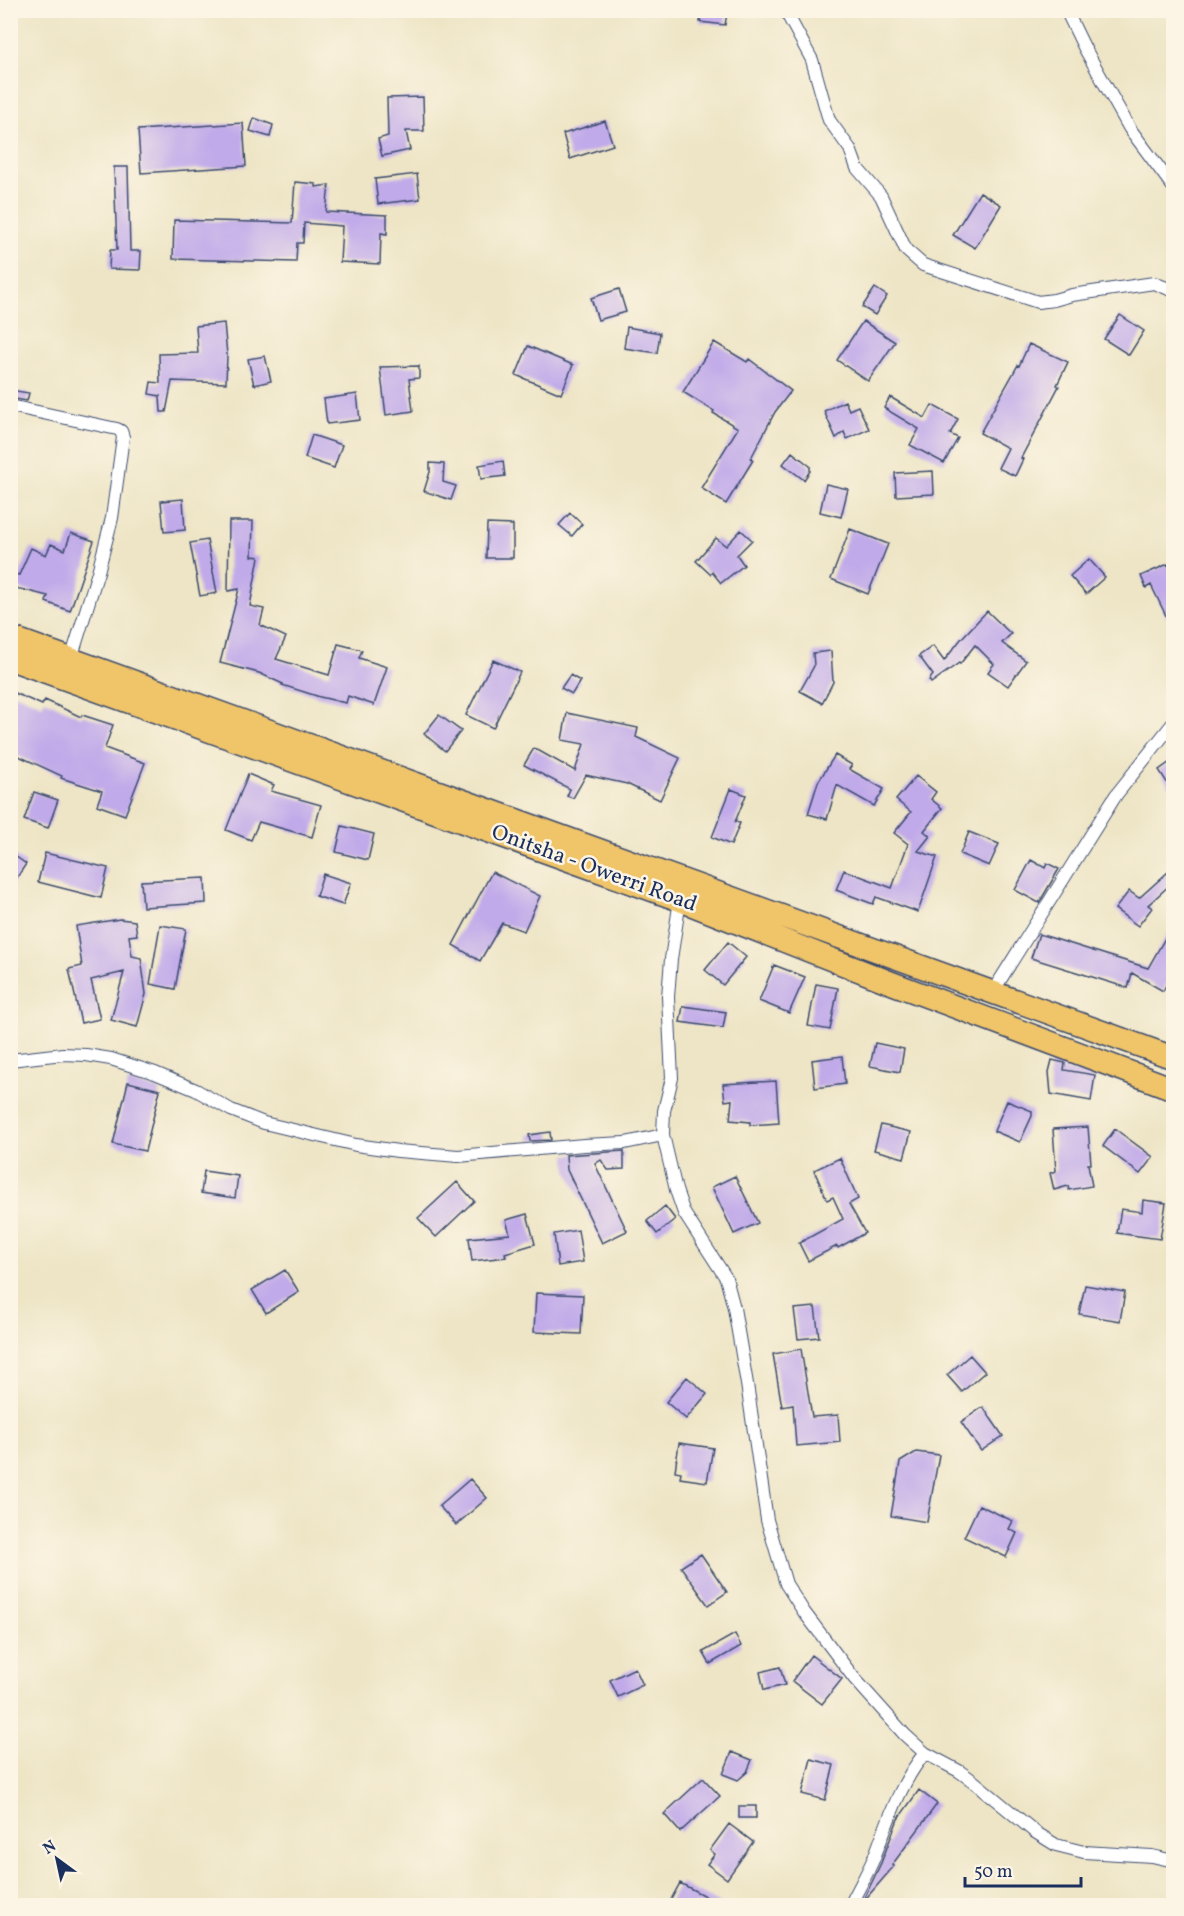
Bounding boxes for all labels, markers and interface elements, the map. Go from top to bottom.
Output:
street label: Onitsha - Owerri Road [487,817,701,921]
north arrow [27,1829,87,1889]
text: N [39,1836,61,1860]
scale bar [965,1850,1080,1888]
text: 50 m [974,1860,1013,1885]

